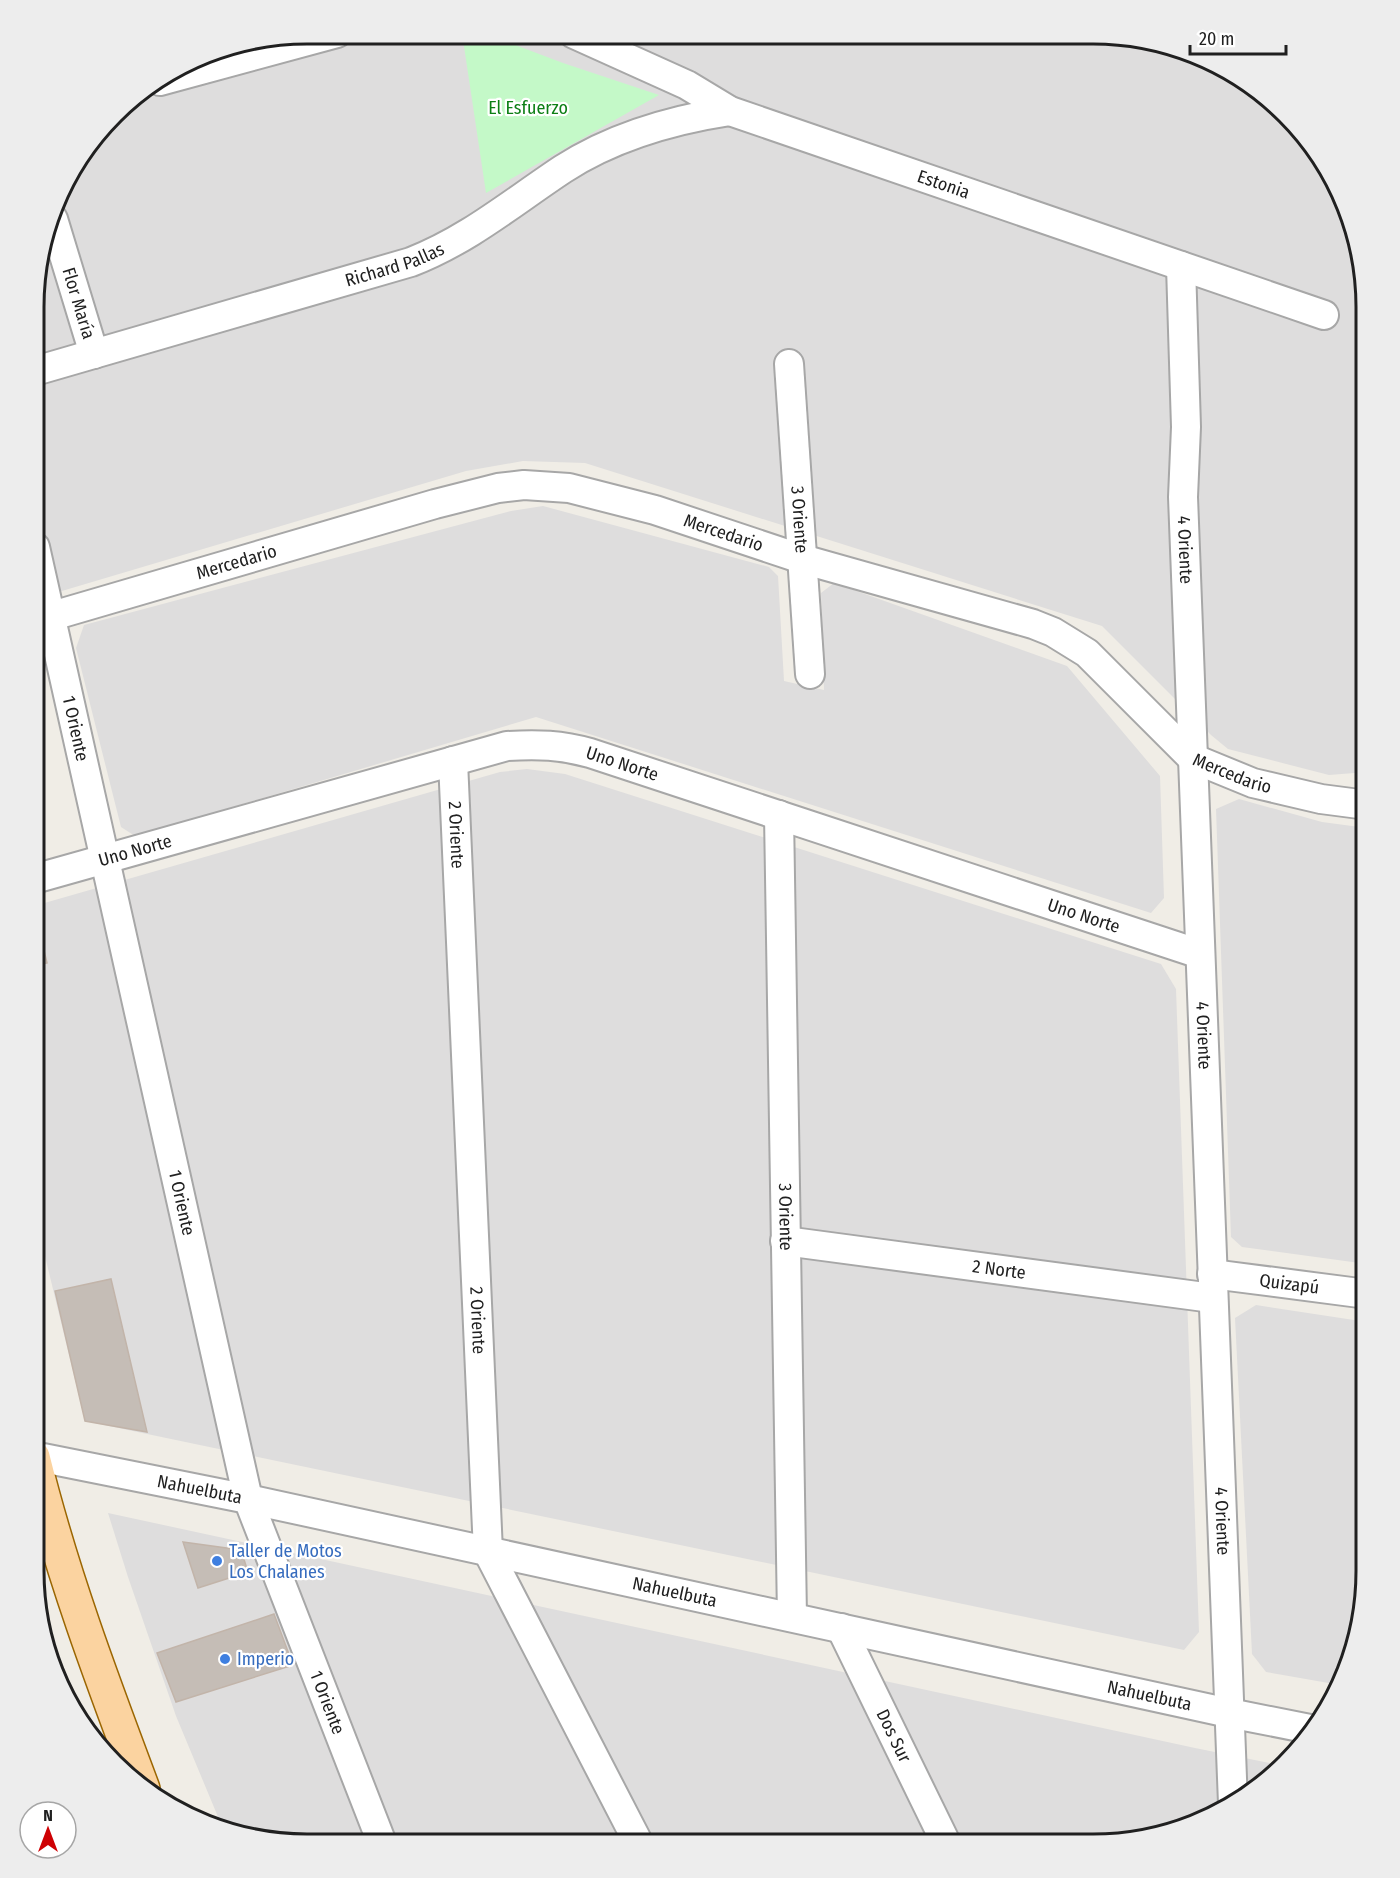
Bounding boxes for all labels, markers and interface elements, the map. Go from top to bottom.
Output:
scale bar [1190,18,1286,56]
text: 20 m [1199,28,1234,50]
park label: El Esfuerzo [488,97,568,119]
street label: Estonia [914,165,973,204]
street label: Richard Pallas [343,238,448,291]
street label: Flor María [57,265,100,342]
street label: 3 Oriente [786,485,813,554]
street label: Mercedario [681,509,766,556]
street label: 4 Oriente [1173,515,1197,584]
street label: Mercedario [194,540,279,584]
street label: 1 Oriente [58,694,94,763]
street label: Uno Norte [583,741,661,786]
street label: Mercedario [1190,749,1274,798]
street label: 2 Oriente [444,801,469,869]
street label: Uno Norte [96,830,174,871]
street label: Uno Norte [1045,894,1123,938]
street label: 4 Oriente [1191,1001,1216,1070]
street label: 1 Oriente [164,1168,200,1238]
street label: 3 Oriente [774,1183,797,1251]
street label: 2 Norte [971,1255,1027,1284]
street label: Quizapú [1258,1269,1321,1299]
street label: 2 Oriente [465,1286,490,1355]
street label: Nahuelbuta [155,1470,244,1509]
street label: 4 Oriente [1210,1487,1234,1556]
place label: Taller de Motos Los Chalanes [229,1540,342,1583]
marker: Taller de Motos Los Chalanes [210,1554,224,1568]
street label: Nahuelbuta [630,1572,719,1612]
place label: Imperio [237,1648,294,1670]
marker: Imperio [218,1652,232,1666]
street label: 1 Oriente [305,1668,350,1738]
street label: Nahuelbuta [1105,1676,1194,1716]
street label: Dos Sur [871,1706,916,1767]
north arrow [18,1800,78,1860]
text: N [43,1806,53,1825]

